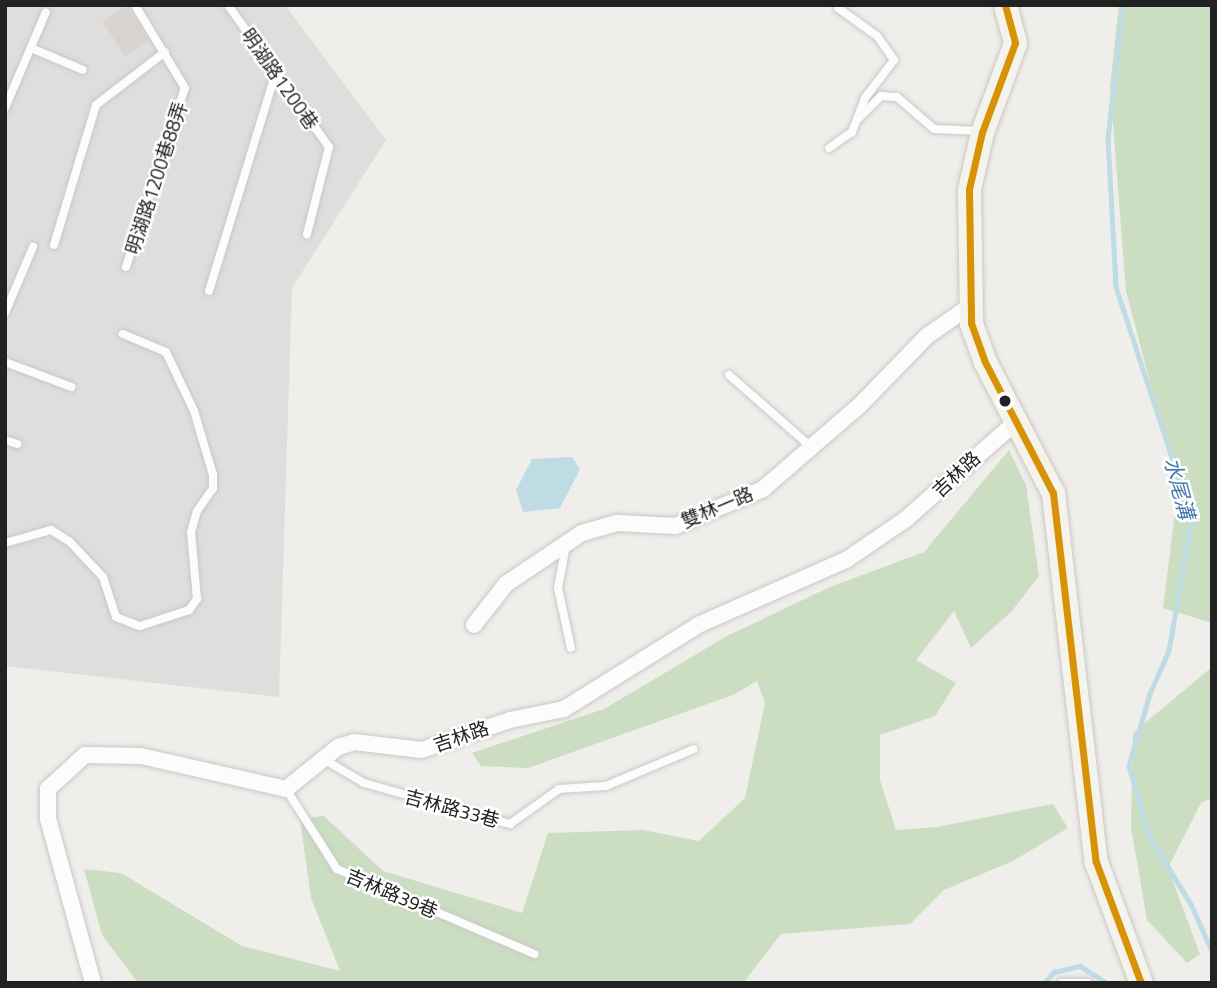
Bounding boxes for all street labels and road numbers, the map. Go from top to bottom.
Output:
street label: 明湖路1200巷 [237,24,323,134]
street label: 明湖路1200巷88弄 [121,99,191,257]
street label: 吉林路 [927,446,985,502]
street label: 雙林一路 [678,482,756,532]
street label: 吉林路 [430,716,492,756]
street label: 吉林路33巷 [402,784,502,832]
street label: 吉林路39巷 [343,864,441,922]

